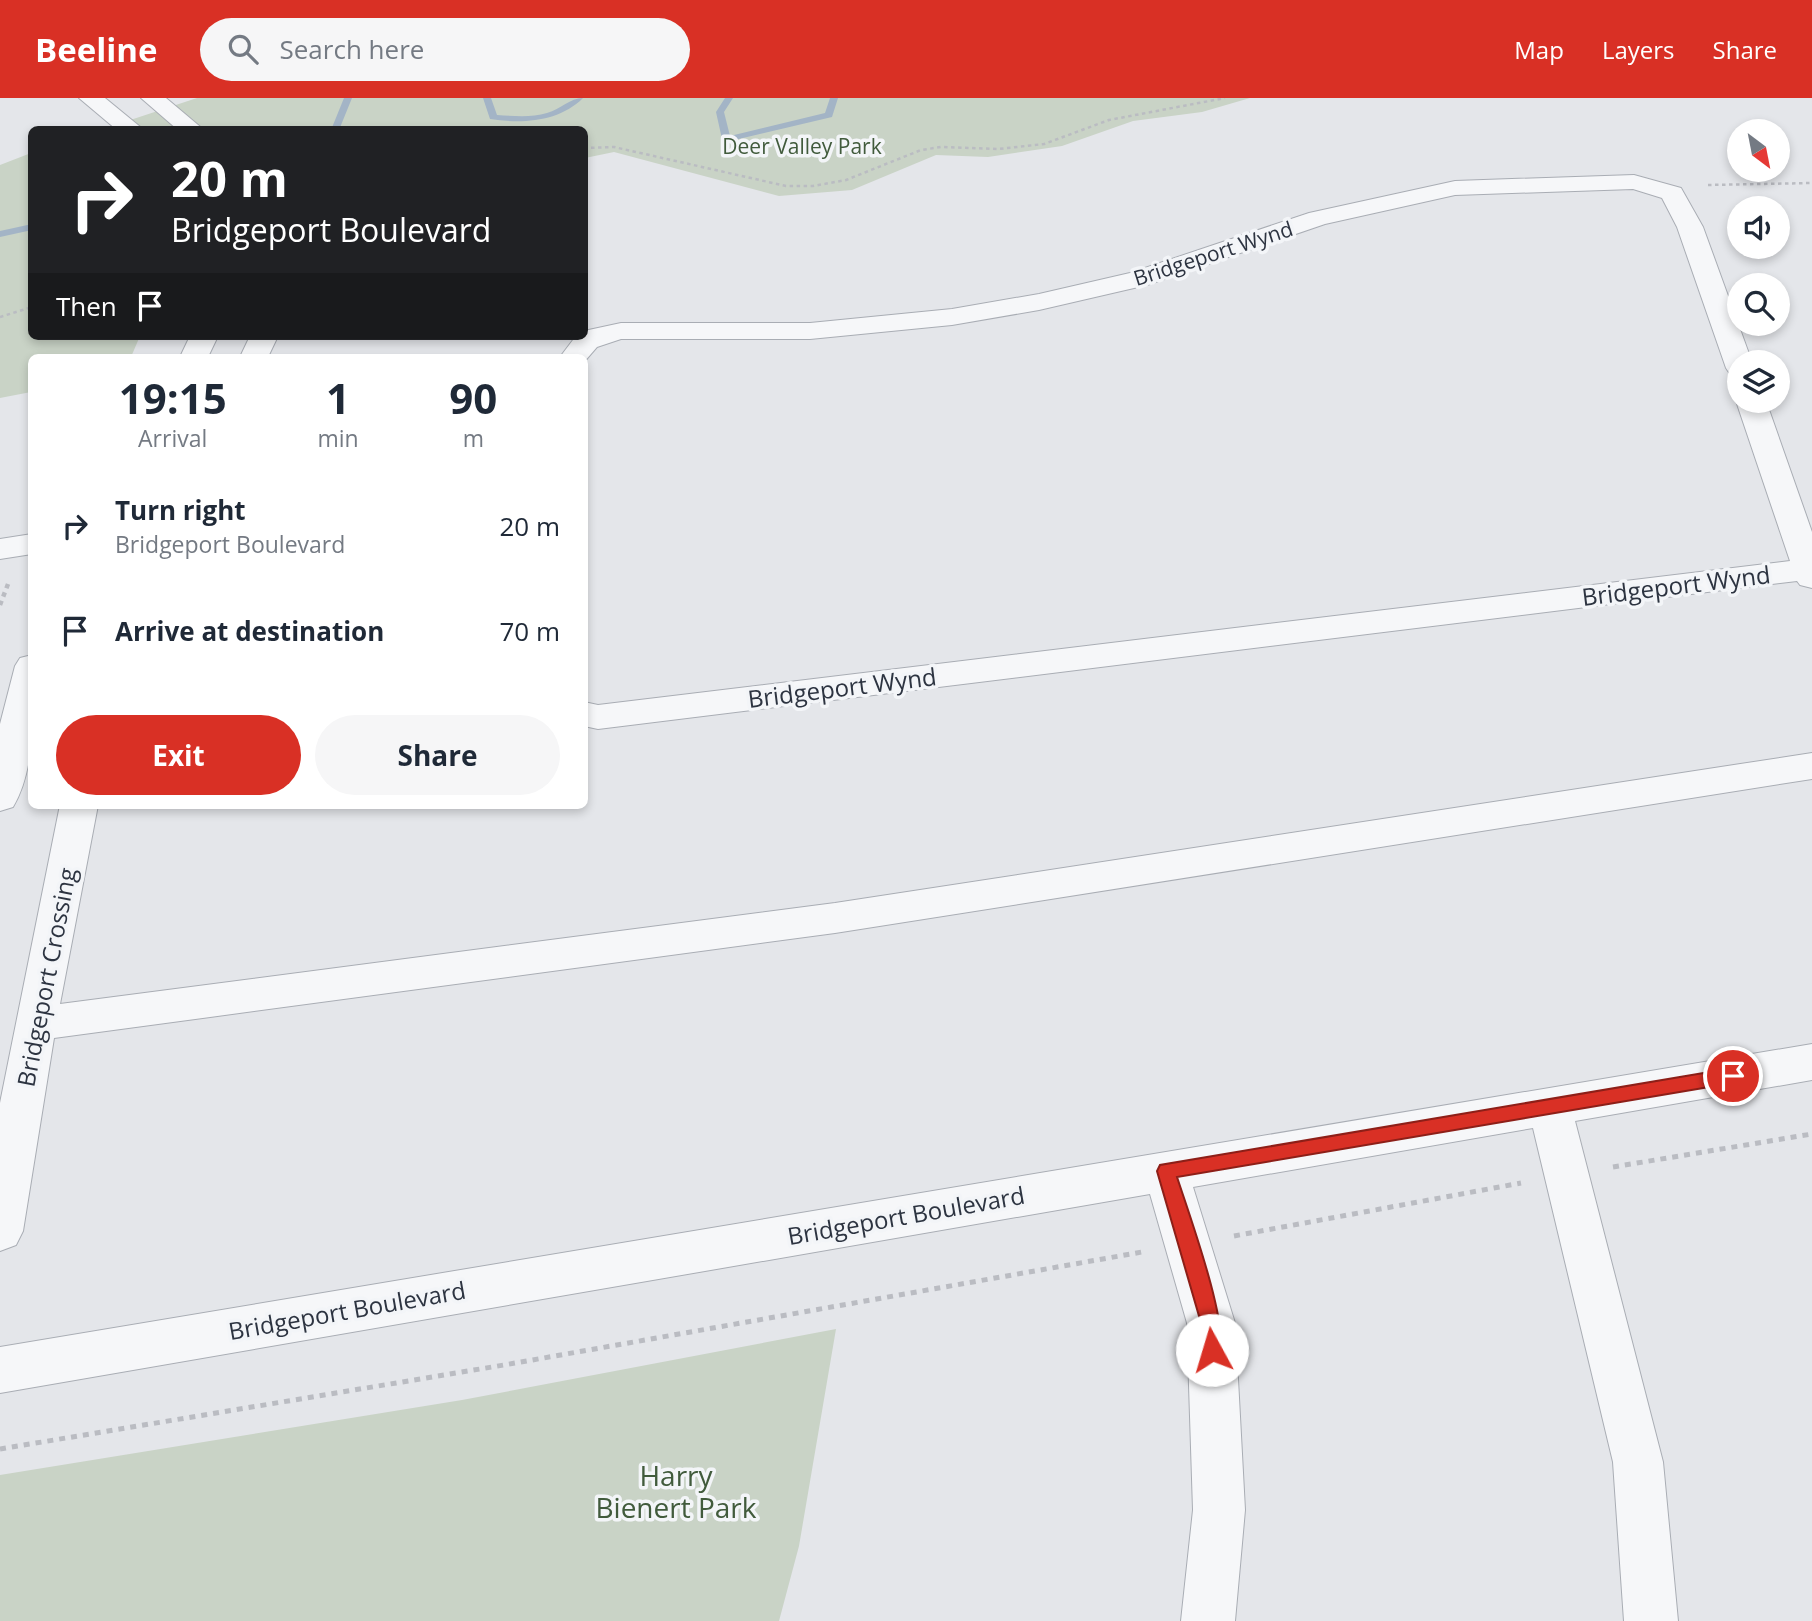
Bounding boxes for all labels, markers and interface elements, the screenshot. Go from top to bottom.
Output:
search box [200,18,690,81]
text: Beeline [35,27,158,72]
icon: search [224,30,262,68]
text: Search here [280,31,424,67]
text: Map [1514,33,1564,66]
text: Layers [1602,33,1675,66]
text: Share [1713,33,1777,66]
north arrow [1727,119,1790,182]
map controls [1727,119,1790,413]
park label: Deer Valley Park [722,132,882,160]
text: 20 m [171,145,288,211]
icon: right [56,154,147,245]
button: sound [1727,196,1790,259]
text: Bridgeport Boulevard [171,208,491,251]
street label: Bridgeport Wynd [1130,214,1296,292]
button: search [1727,273,1790,336]
icon: arrive [131,287,169,325]
text: Then [56,288,117,324]
button: layers [1727,350,1790,413]
text: 19:15 [119,369,227,426]
text: 1 [326,369,350,426]
text: 90 [449,369,497,426]
text: Arrival [138,422,207,454]
text: min [317,422,359,454]
text: m [463,422,484,454]
text: Turn right [115,492,246,528]
icon: right [56,507,94,545]
text: 20 m [499,508,560,544]
text: Bridgeport Boulevard [115,528,345,560]
street label: Bridgeport Wynd [1580,557,1772,613]
icon: arrive [56,612,94,650]
text: Arrive at destination [115,613,384,649]
text: 70 m [499,613,560,649]
street label: Bridgeport Wynd [746,659,938,715]
button: Exit [56,715,301,795]
button: Share [315,715,560,795]
street label: Bridgeport Crossing [9,865,83,1089]
pin [1703,1046,1763,1106]
icon: arrive [1714,1057,1752,1095]
street label: Bridgeport Boulevard [785,1178,1027,1252]
street label: Bridgeport Boulevard [226,1273,468,1347]
position arrow [1175,1313,1249,1387]
park label: Harry Bienert Park [595,1456,757,1526]

